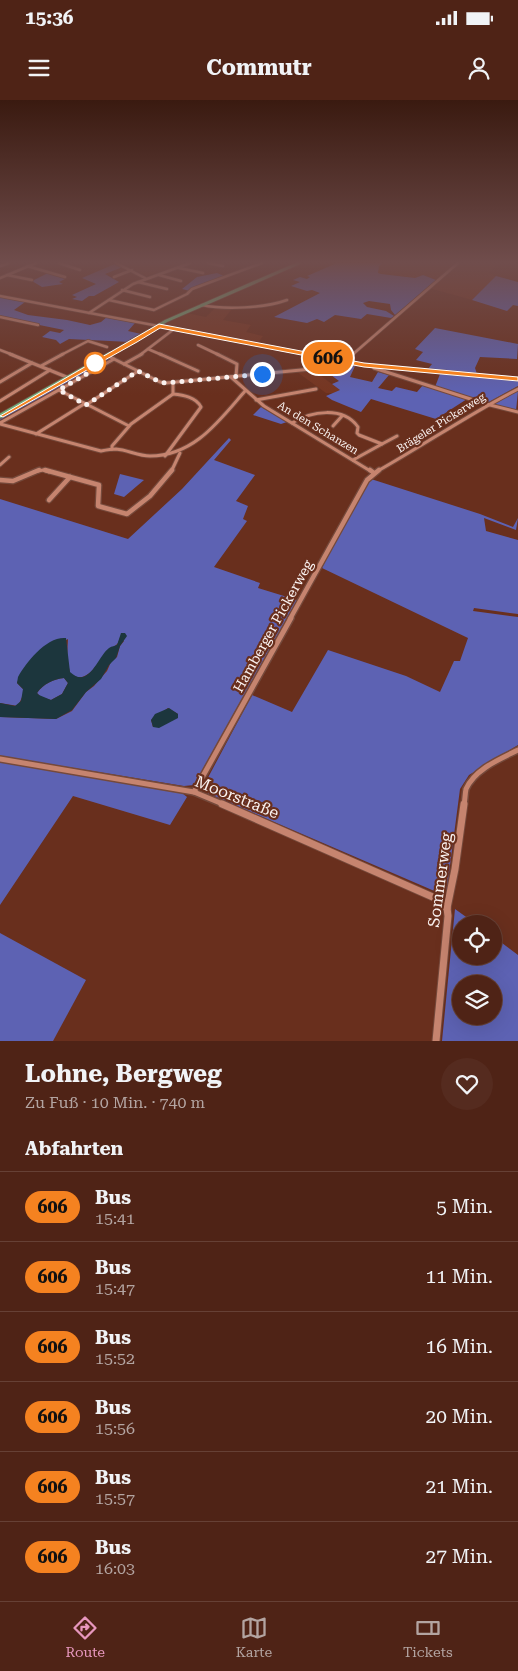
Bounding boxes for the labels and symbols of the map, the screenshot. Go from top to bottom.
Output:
line badge: 606 [299,342,357,374]
unlabelled marker [84,352,106,374]
your location [250,362,275,387]
street label: Brägeler Pickerweg [394,390,488,455]
street label: An den Schanzen [275,399,361,457]
street label: Hamberger Pickerweg [230,557,316,695]
street label: Moorstraße [192,772,282,823]
street label: Sommerweg [424,830,456,929]

